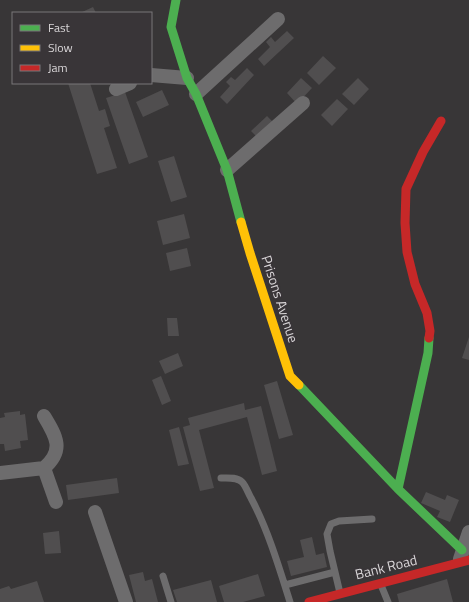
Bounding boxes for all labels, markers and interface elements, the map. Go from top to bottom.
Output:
legend [12,12,152,84]
text: Fast [48,18,71,37]
text: Slow [48,38,73,57]
text: Jam [48,58,68,77]
street label: Prisons Avenue [256,252,305,345]
street label: Bank Road [353,549,419,584]

